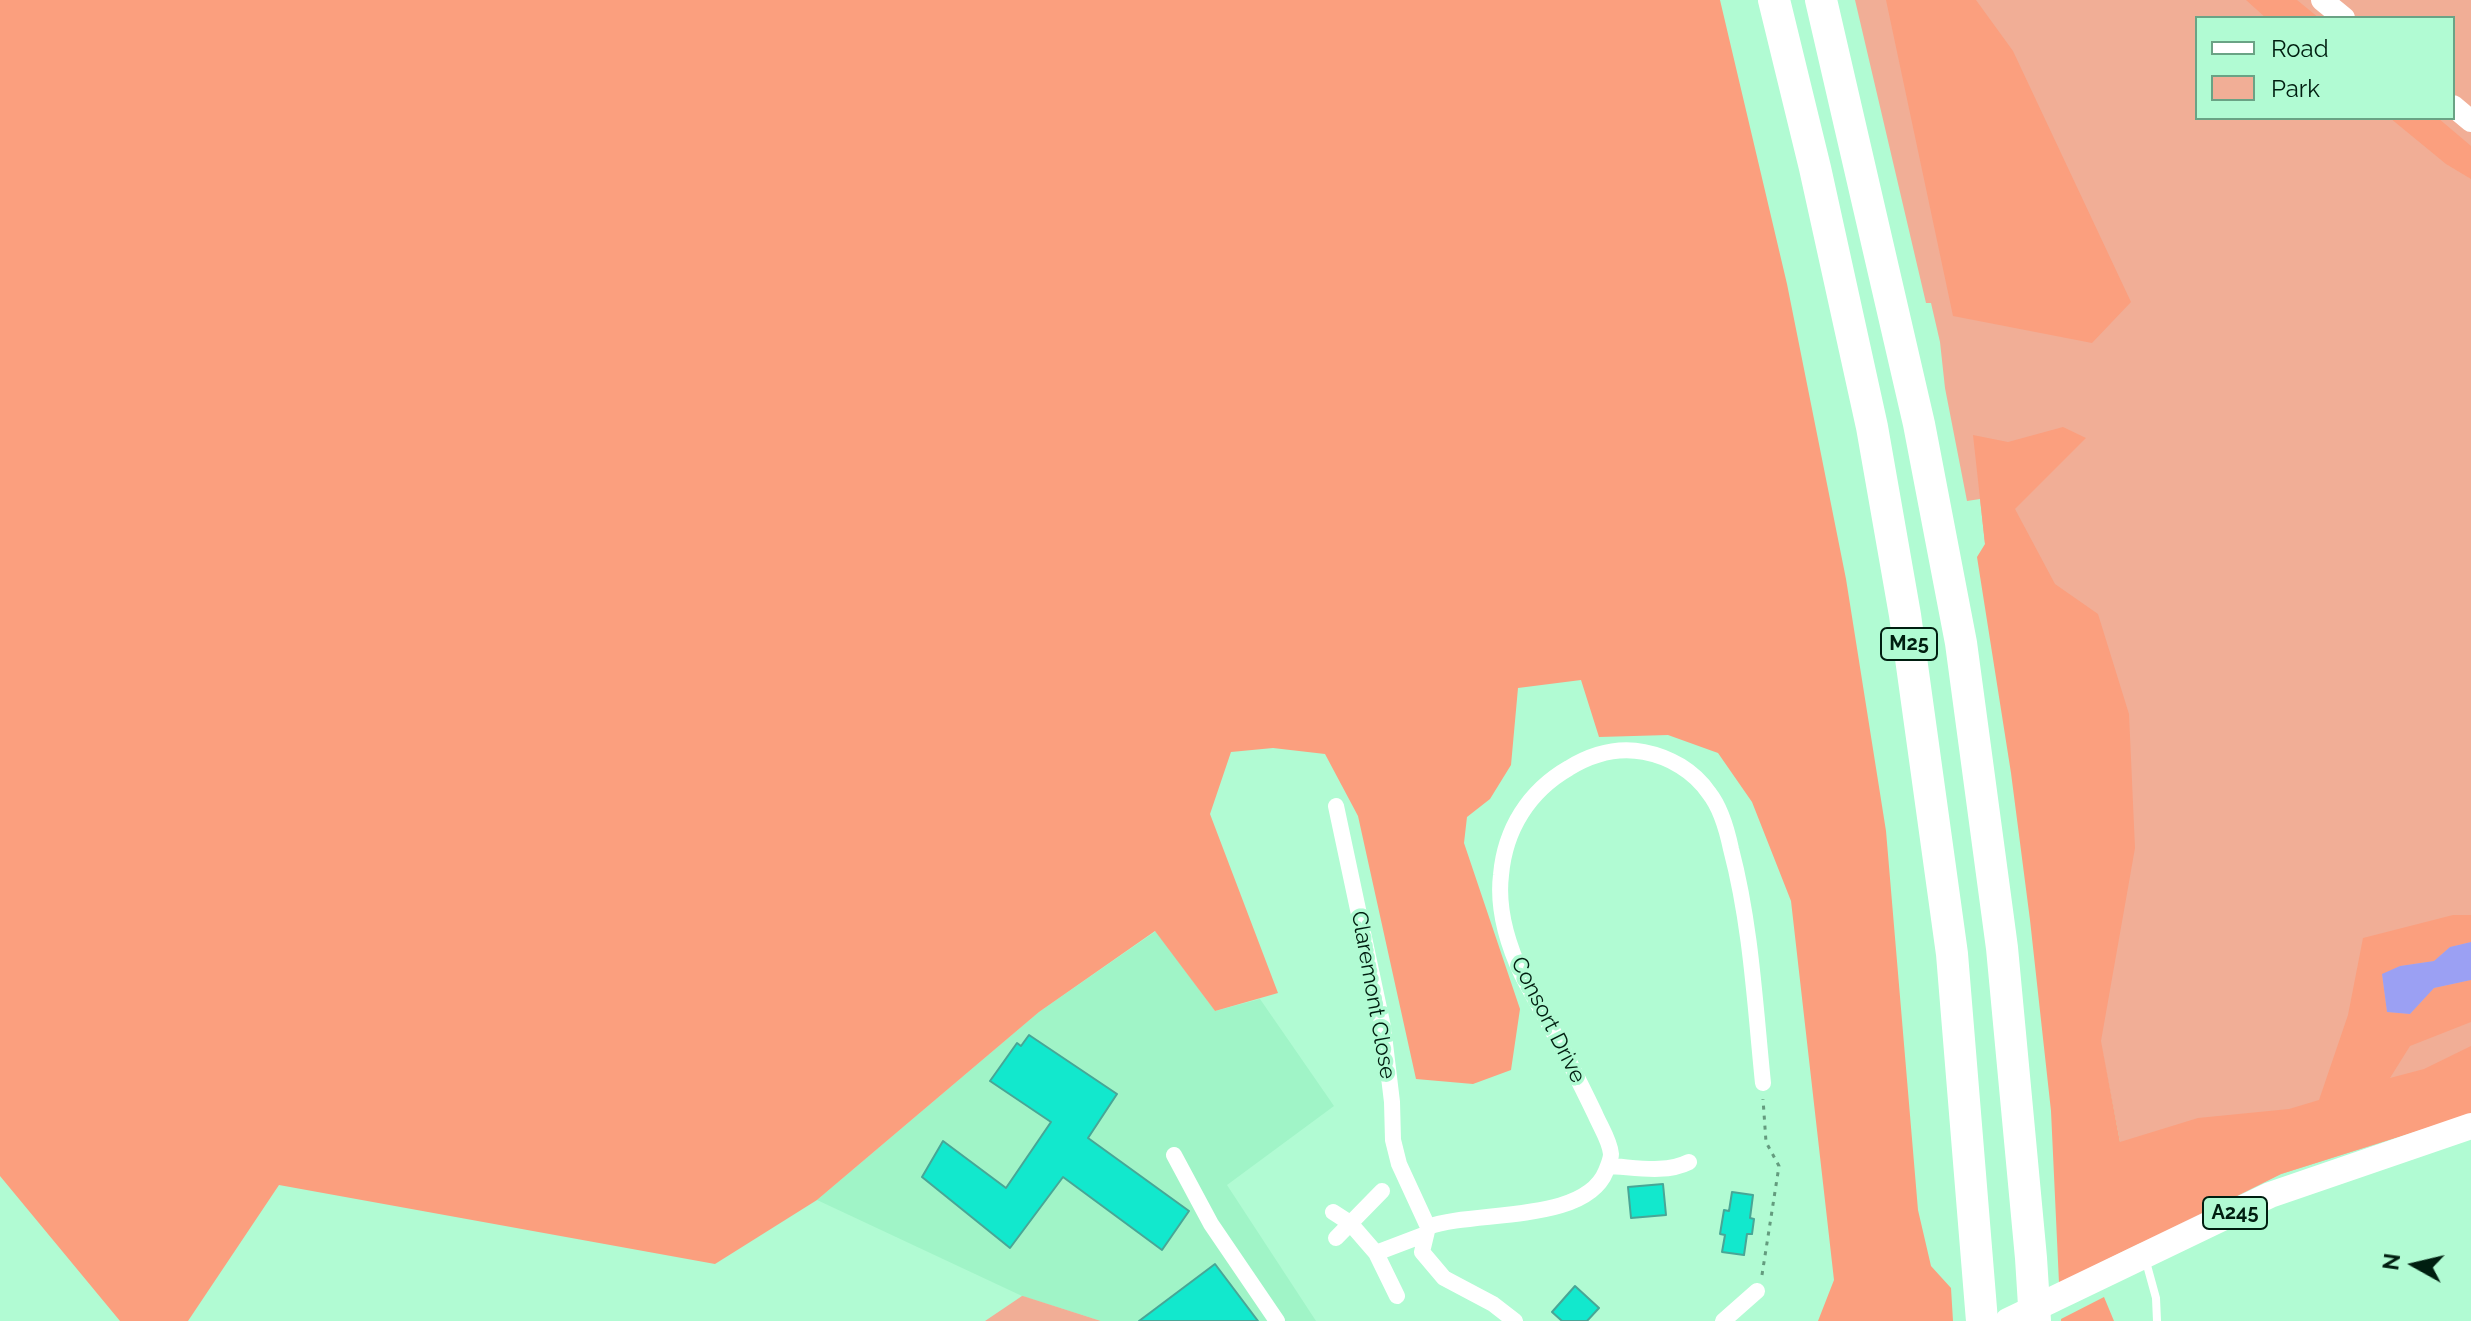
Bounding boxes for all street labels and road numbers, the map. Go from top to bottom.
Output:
road number: M25 [1881,628,1937,660]
street label: Claremont Close [1345,909,1401,1081]
street label: Consort Drive [1505,953,1591,1087]
road number: A245 [2203,1197,2267,1229]

